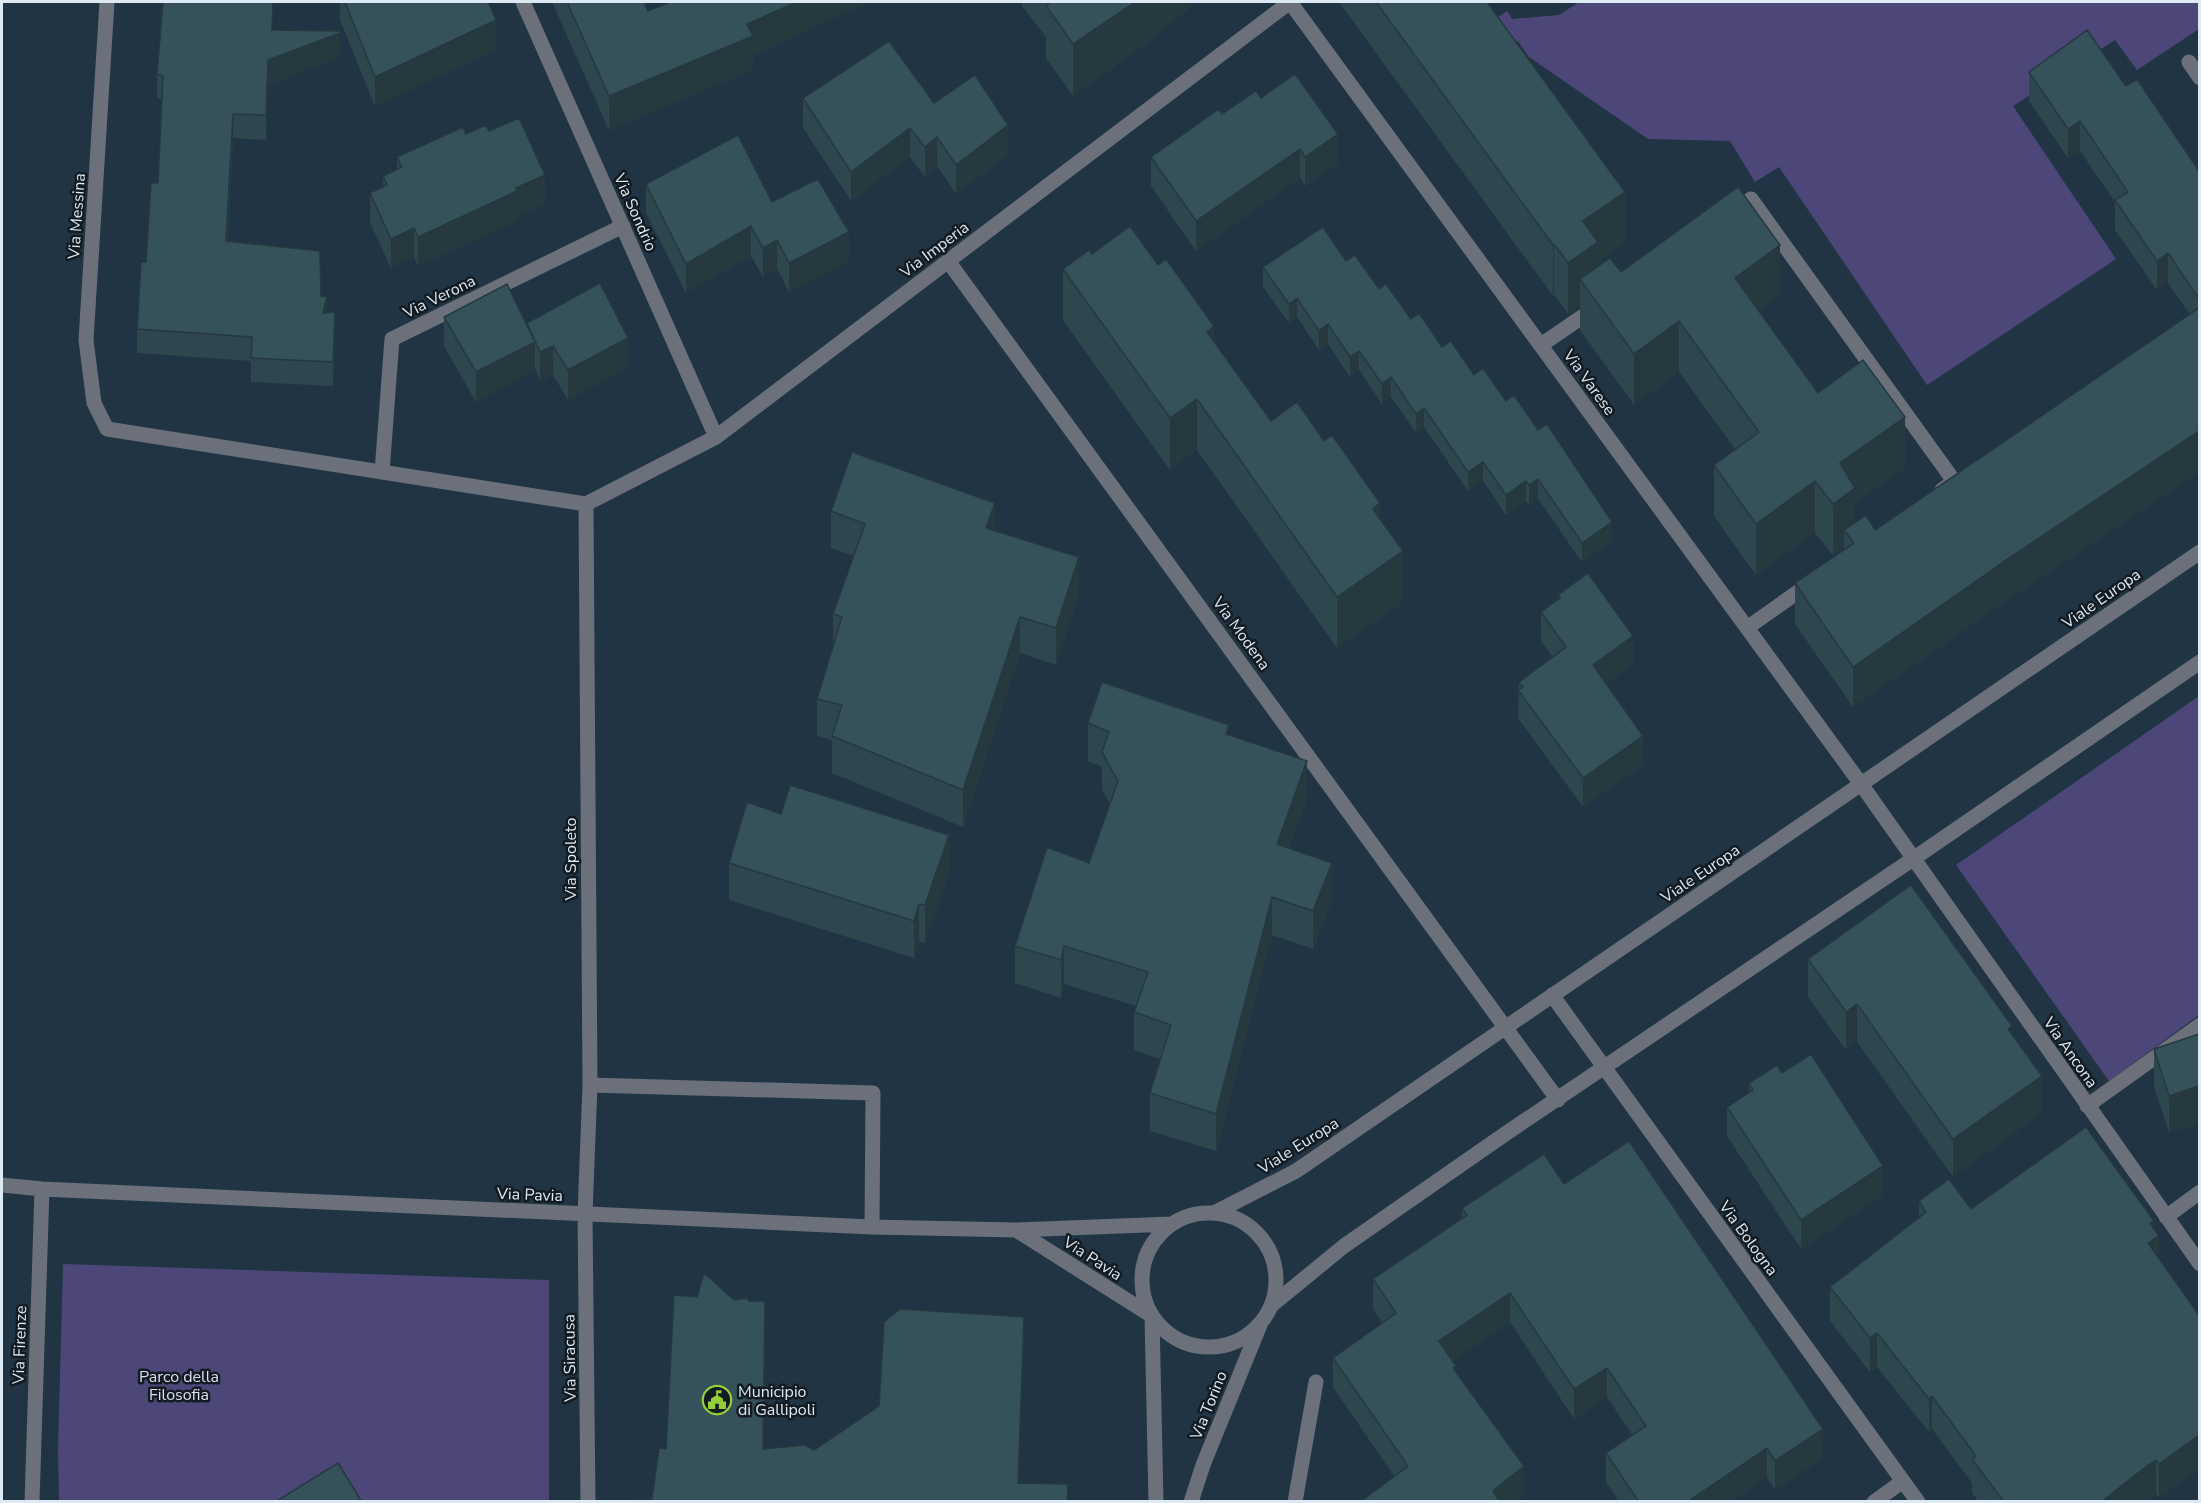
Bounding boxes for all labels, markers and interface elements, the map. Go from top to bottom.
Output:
street label: Via Sondrio [608,169,662,255]
street label: Via Messina [63,172,91,261]
street label: Via Imperia [895,217,974,284]
street label: Via Verona [399,270,479,324]
street label: Via Varese [1557,344,1621,420]
street label: Viale Europa [2057,564,2145,635]
street label: Via Modena [1207,592,1275,675]
street label: Via Spoleto [560,817,582,901]
street label: Viale Europa [1656,839,1744,909]
street label: Via Ancona [2037,1012,2103,1092]
street label: Viale Europa [1253,1112,1343,1180]
street label: Via Pavia [496,1183,563,1207]
street label: Via Bologna [1713,1196,1783,1280]
street label: Via Pavia [1058,1231,1126,1286]
street label: Via Firenze [8,1305,32,1386]
street label: Via Siracusa [558,1314,582,1403]
park label: Parco della Filosofia [139,1366,219,1406]
street label: Via Torino [1185,1368,1233,1444]
place label: Municipio di Gallipoli [738,1381,815,1421]
public building icon: Municipio di Gallipoli [701,1384,733,1416]

